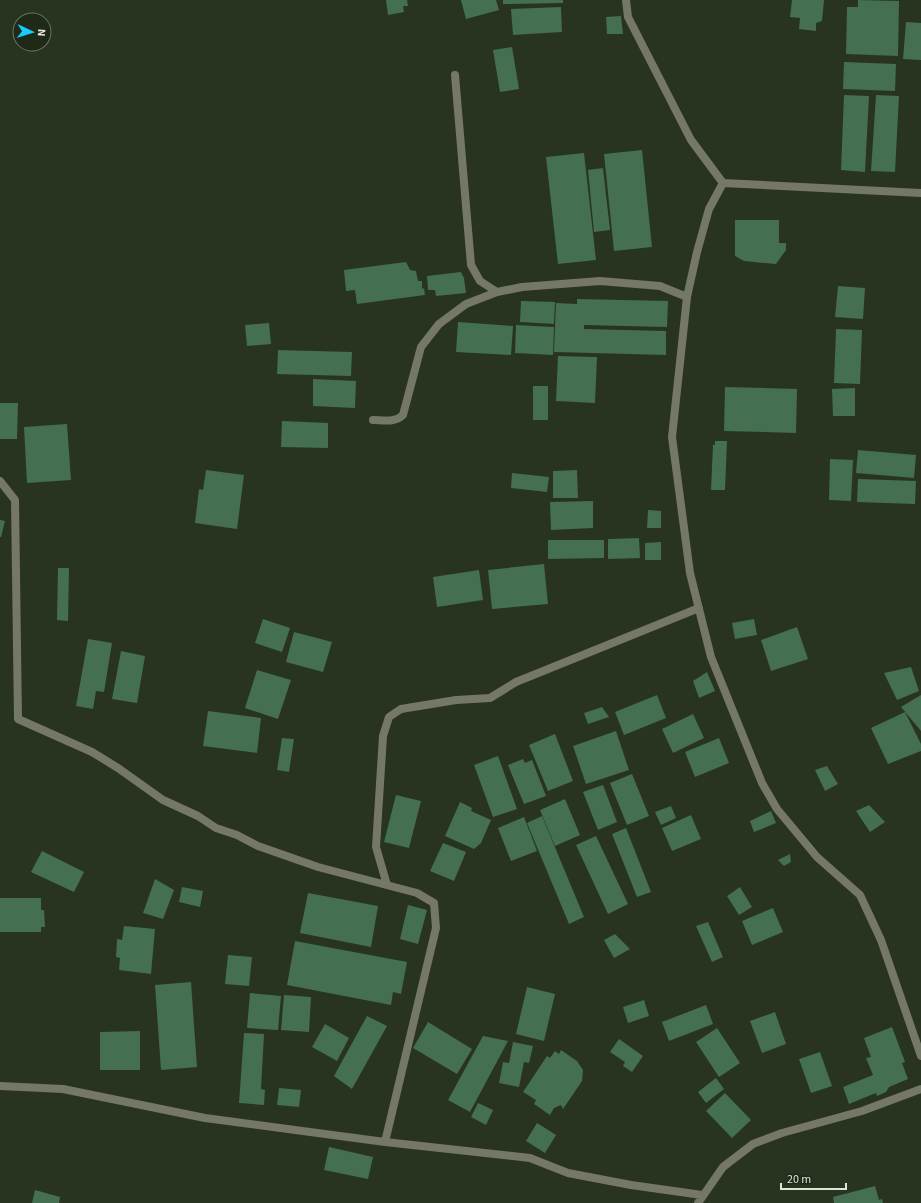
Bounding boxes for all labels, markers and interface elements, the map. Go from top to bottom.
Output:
north arrow [12,12,52,52]
text: N [34,28,49,37]
scale bar [781,1165,846,1191]
text: 20 m [787,1171,811,1188]

